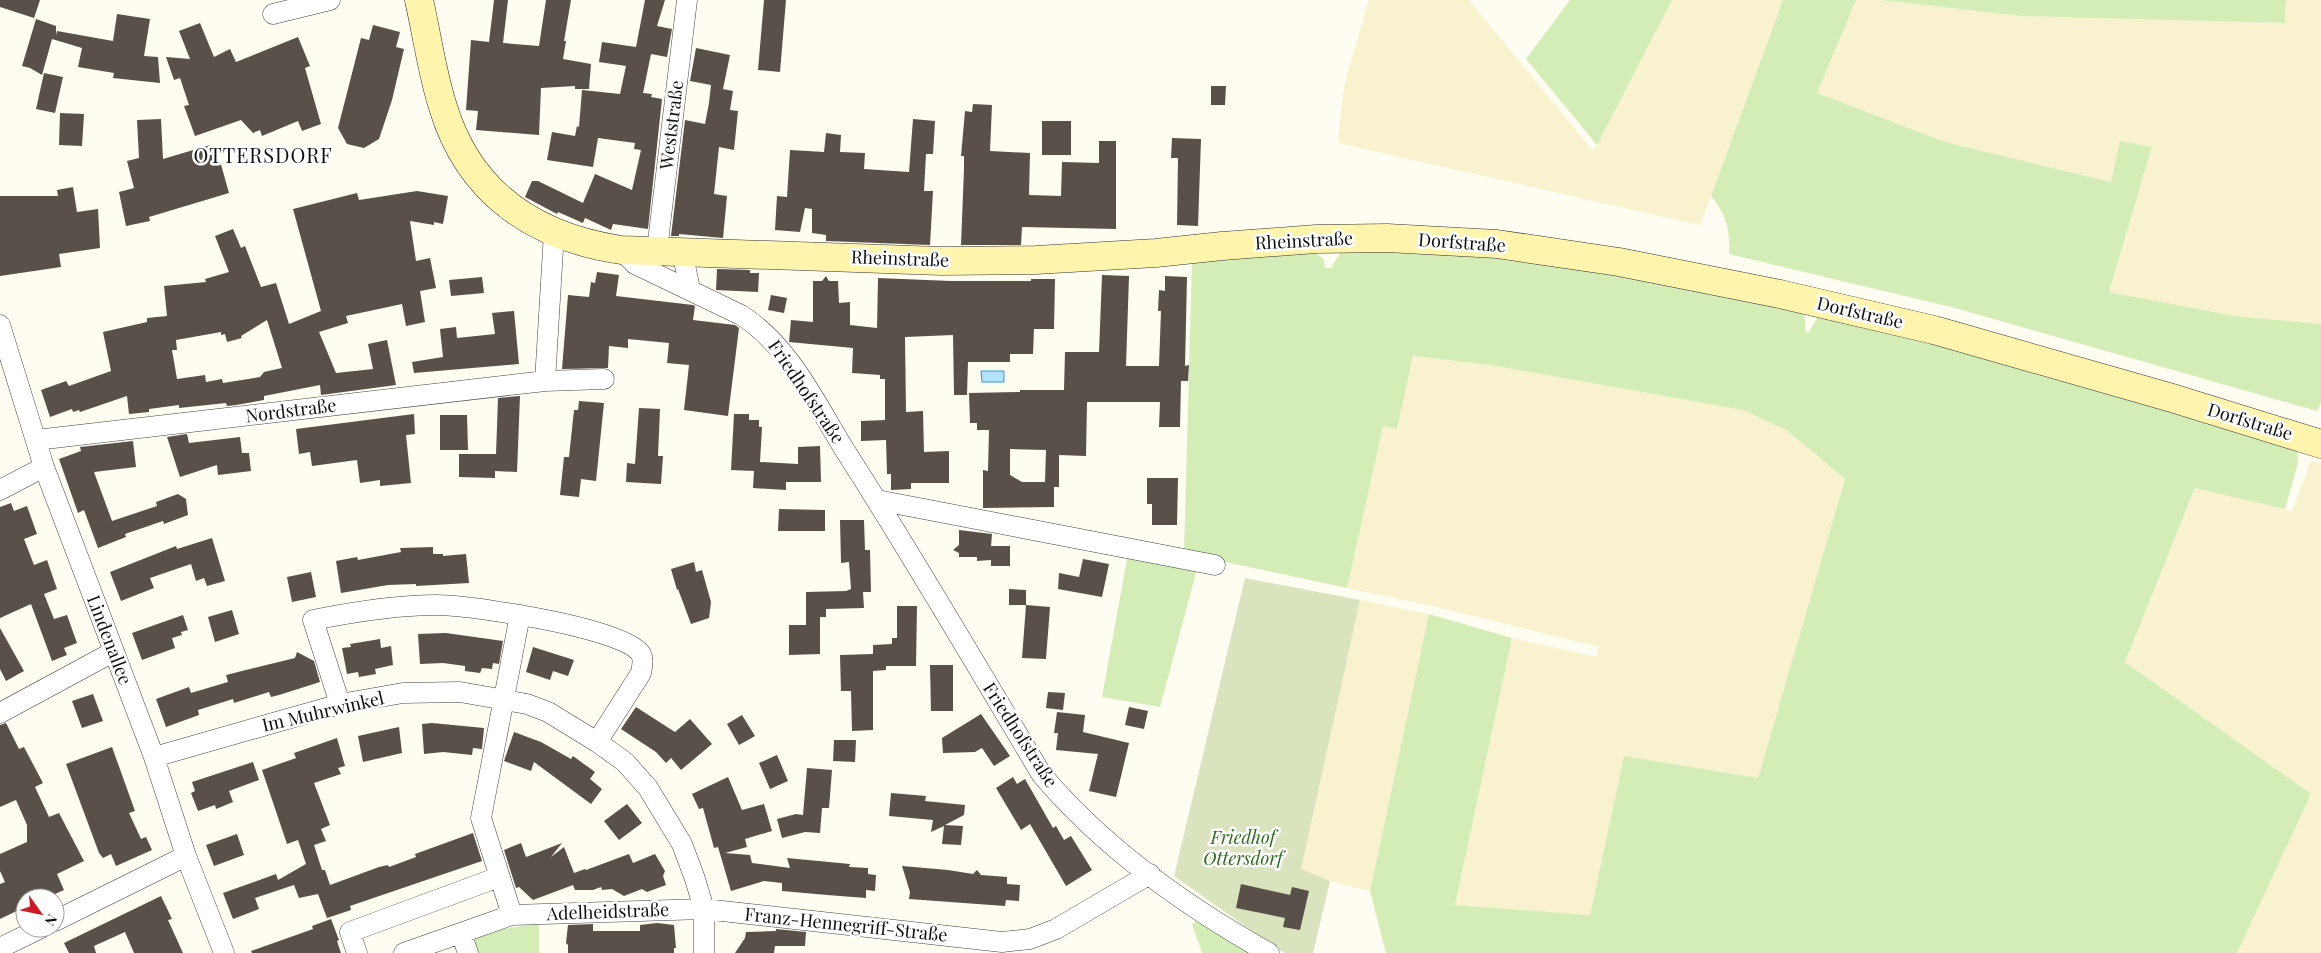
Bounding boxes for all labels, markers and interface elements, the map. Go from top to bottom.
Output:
street label: Weststraße [654,79,688,172]
district label: OTTERSDORF [193,141,333,168]
street label: Rheinstraße [1254,225,1354,255]
street label: Dorfstraße [1417,227,1507,257]
street label: Rheinstraße [850,244,950,272]
street label: Dorfstraße [1815,290,1906,334]
street label: Friedhofstraße [763,335,850,448]
street label: Nordstraße [244,393,338,427]
street label: Dorfstraße [2205,397,2296,445]
street label: Lindenallee [82,591,138,688]
street label: Friedhofstraße [978,677,1064,792]
street label: Im Muhrwinkel [259,685,386,737]
park label: Friedhof Ottersdorf [1203,825,1286,870]
north arrow [15,888,65,938]
street label: Adelheidstraße [545,897,670,925]
street label: Franz-Hennegriff-Straße [743,901,949,947]
text: N [41,911,62,930]

